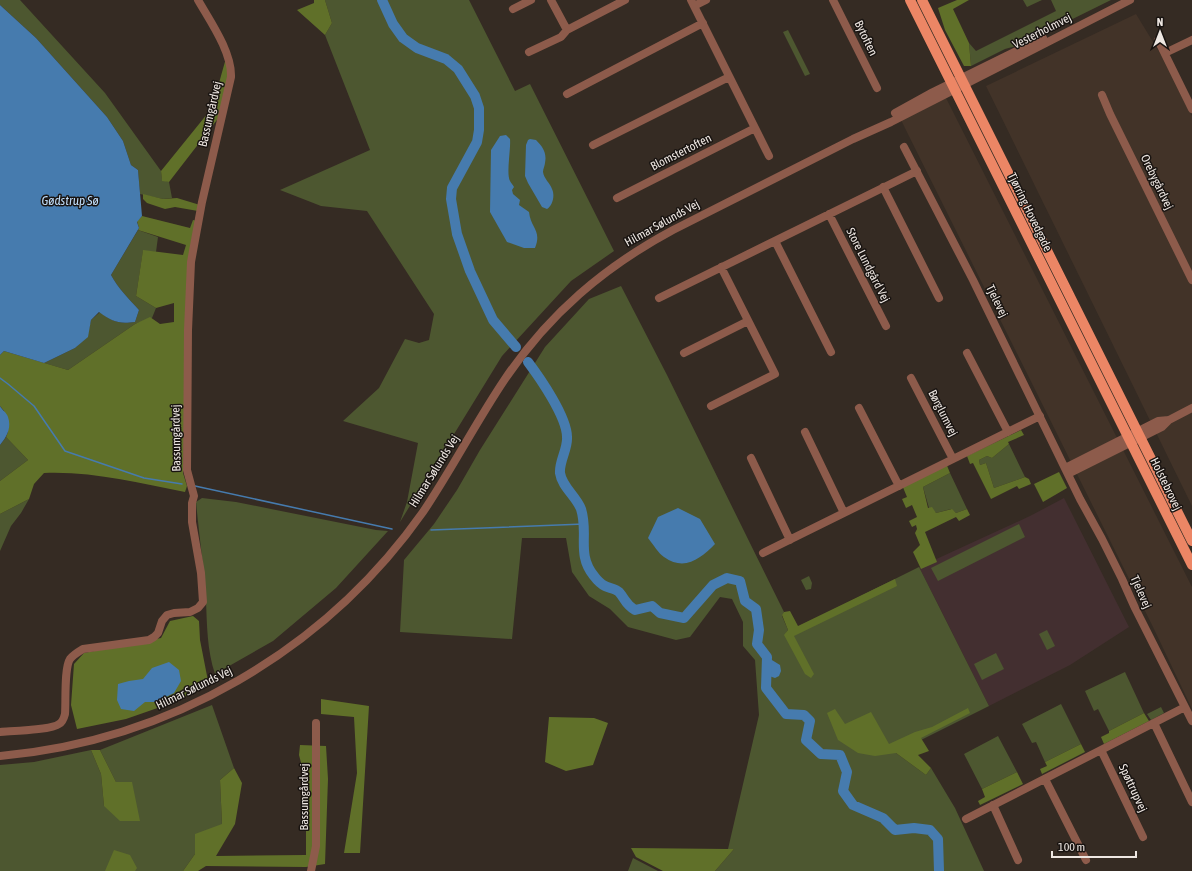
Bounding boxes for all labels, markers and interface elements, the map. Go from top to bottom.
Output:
street label: Vesterholmvej [1010,10,1074,52]
north arrow [1140,12,1180,52]
text: N [1157,16,1163,28]
street label: Bytoften [851,18,881,58]
street label: Bassumgårdvej [196,80,224,148]
street label: Blomstertoften [648,131,714,173]
street label: Orebygårdvej [1138,152,1176,212]
street label: Tjørring Hovedgade [1005,170,1055,254]
water label: Gødstrup Sø [41,193,99,208]
street label: Hilmar Sølunds Vej [622,197,702,249]
street label: Store Lundgård Vej [843,225,893,305]
street label: Tjelevej [983,282,1011,320]
street label: Børglumvej [925,387,961,439]
street label: Bassumgårdvej [168,404,184,472]
street label: Hilmar Sølunds Vej [406,432,462,510]
street label: Holstebrovej [1147,455,1185,513]
street label: Tjelevej [1128,573,1154,611]
street label: Hilmar Sølunds Vej [154,663,234,713]
street label: Spøttrupvej [1116,762,1150,814]
street label: Bassumgårdvej [297,764,311,830]
scale bar [1052,833,1136,859]
text: 100 m [1058,840,1085,854]

